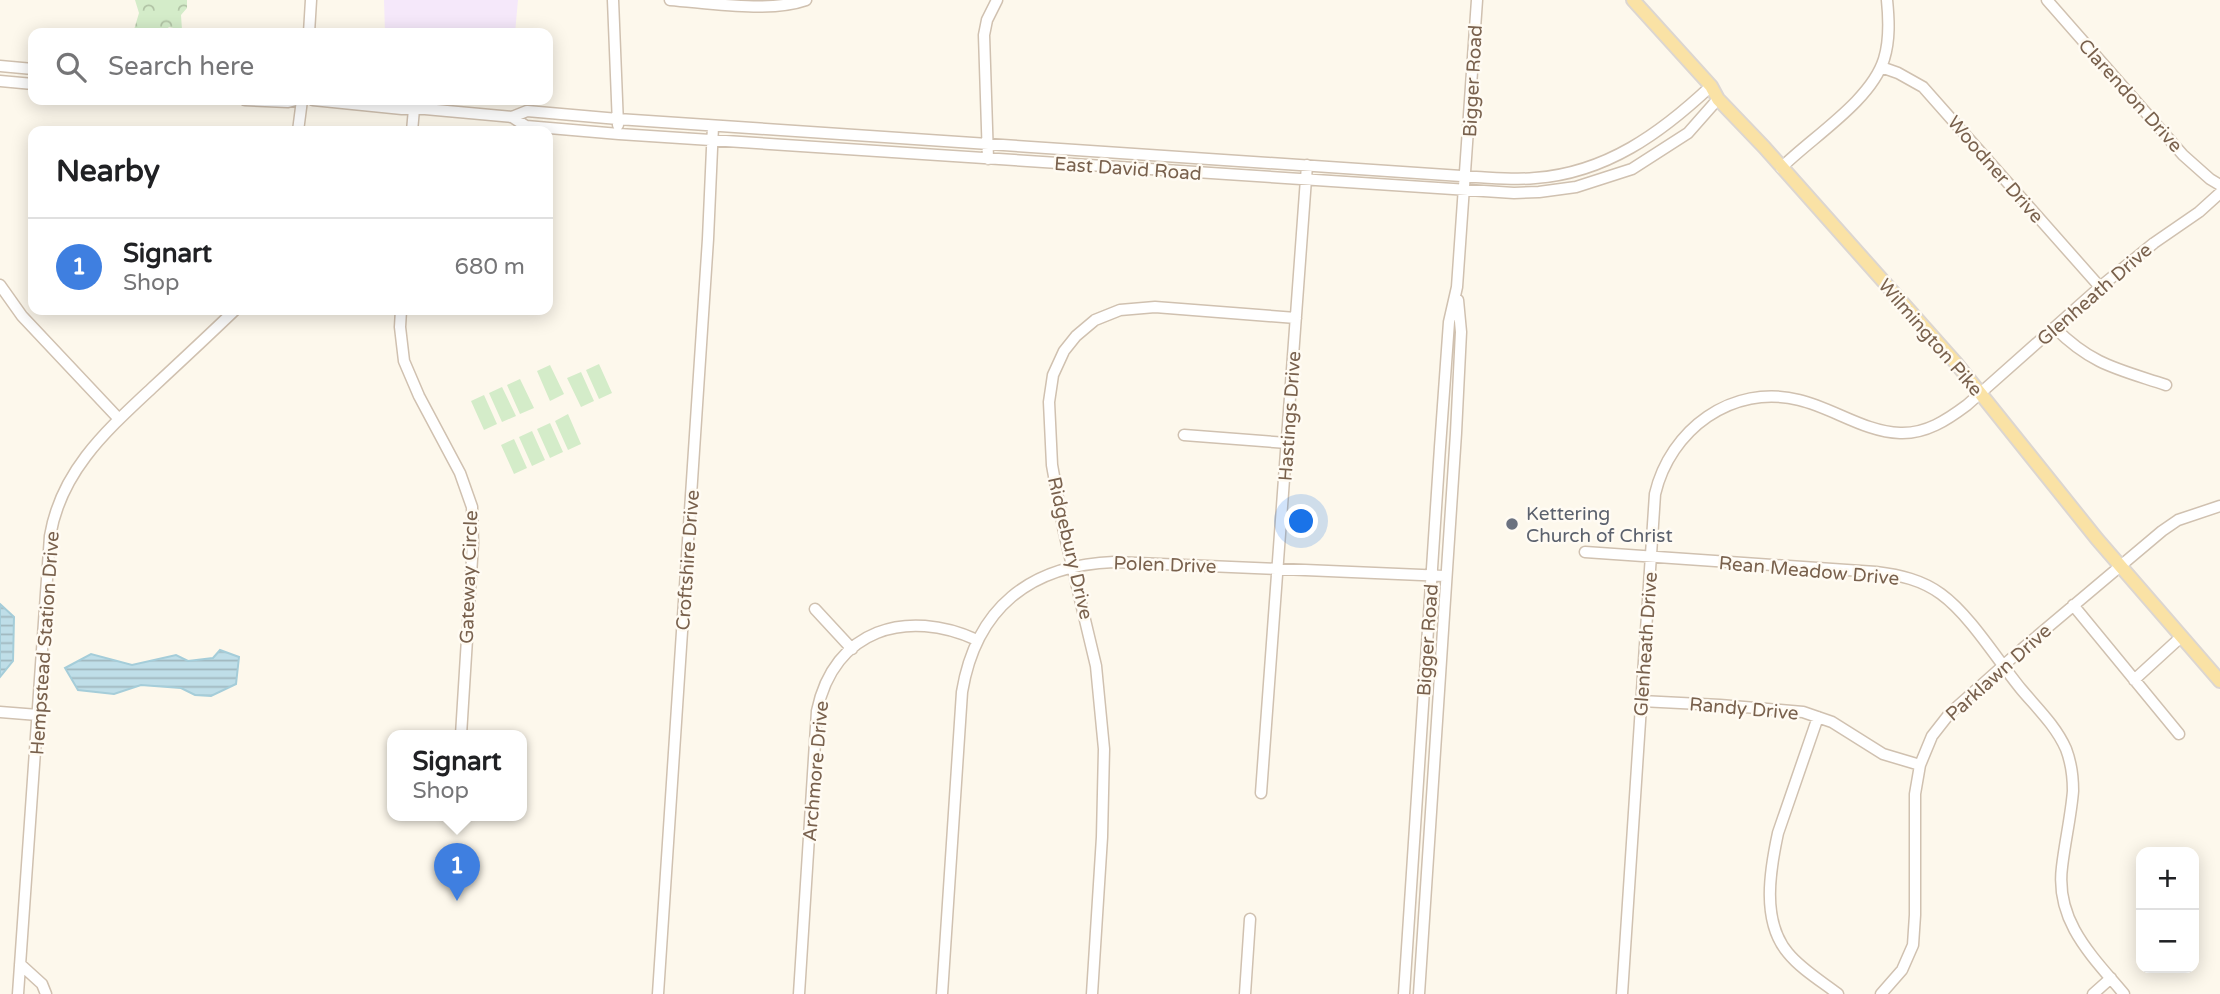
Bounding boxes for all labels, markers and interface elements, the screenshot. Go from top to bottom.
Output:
street label: Bigger Road [1459,24,1487,138]
search box [28,28,553,105]
street label: Clarendon Drive [2074,35,2187,157]
icon: search [52,48,90,86]
text: Search here [108,51,254,82]
street label: Woodner Drive [1943,112,2048,228]
text: Nearby [56,153,160,190]
street label: East David Road [1053,153,1203,185]
text: Signart [123,238,212,269]
street label: Glenheath Drive [2033,239,2157,351]
text: 1 [72,253,86,281]
text: 680 m [455,253,525,281]
text: Shop [123,269,180,297]
street label: Wilmington Pike [1873,275,1987,401]
street label: Hastings Drive [1274,350,1306,482]
street label: Ridgebury Drive [1043,475,1097,622]
street label: Croftshire Drive [672,489,704,631]
place label: Kettering Church of Christ [1526,503,1673,547]
your location [1284,504,1318,538]
street label: Gateway Circle [456,510,482,644]
marker: Kettering Church of Christ [1504,516,1520,532]
street label: Hempstead Station Drive [26,530,64,756]
street label: Polen Drive [1113,552,1217,578]
street label: Rean Meadow Drive [1718,552,1900,590]
street label: Glenheath Drive [1630,571,1662,717]
street label: Bigger Road [1413,583,1443,697]
street label: Parklawn Drive [1941,620,2056,726]
street label: Randy Drive [1688,693,1800,725]
street label: Archmore Drive [799,700,833,842]
popup [387,730,527,821]
text: Signart [413,746,502,777]
text: Shop [413,777,469,805]
pin: 1 [434,843,480,901]
map controls [2136,847,2199,973]
button: + [2136,847,2199,910]
button: − [2136,910,2199,973]

